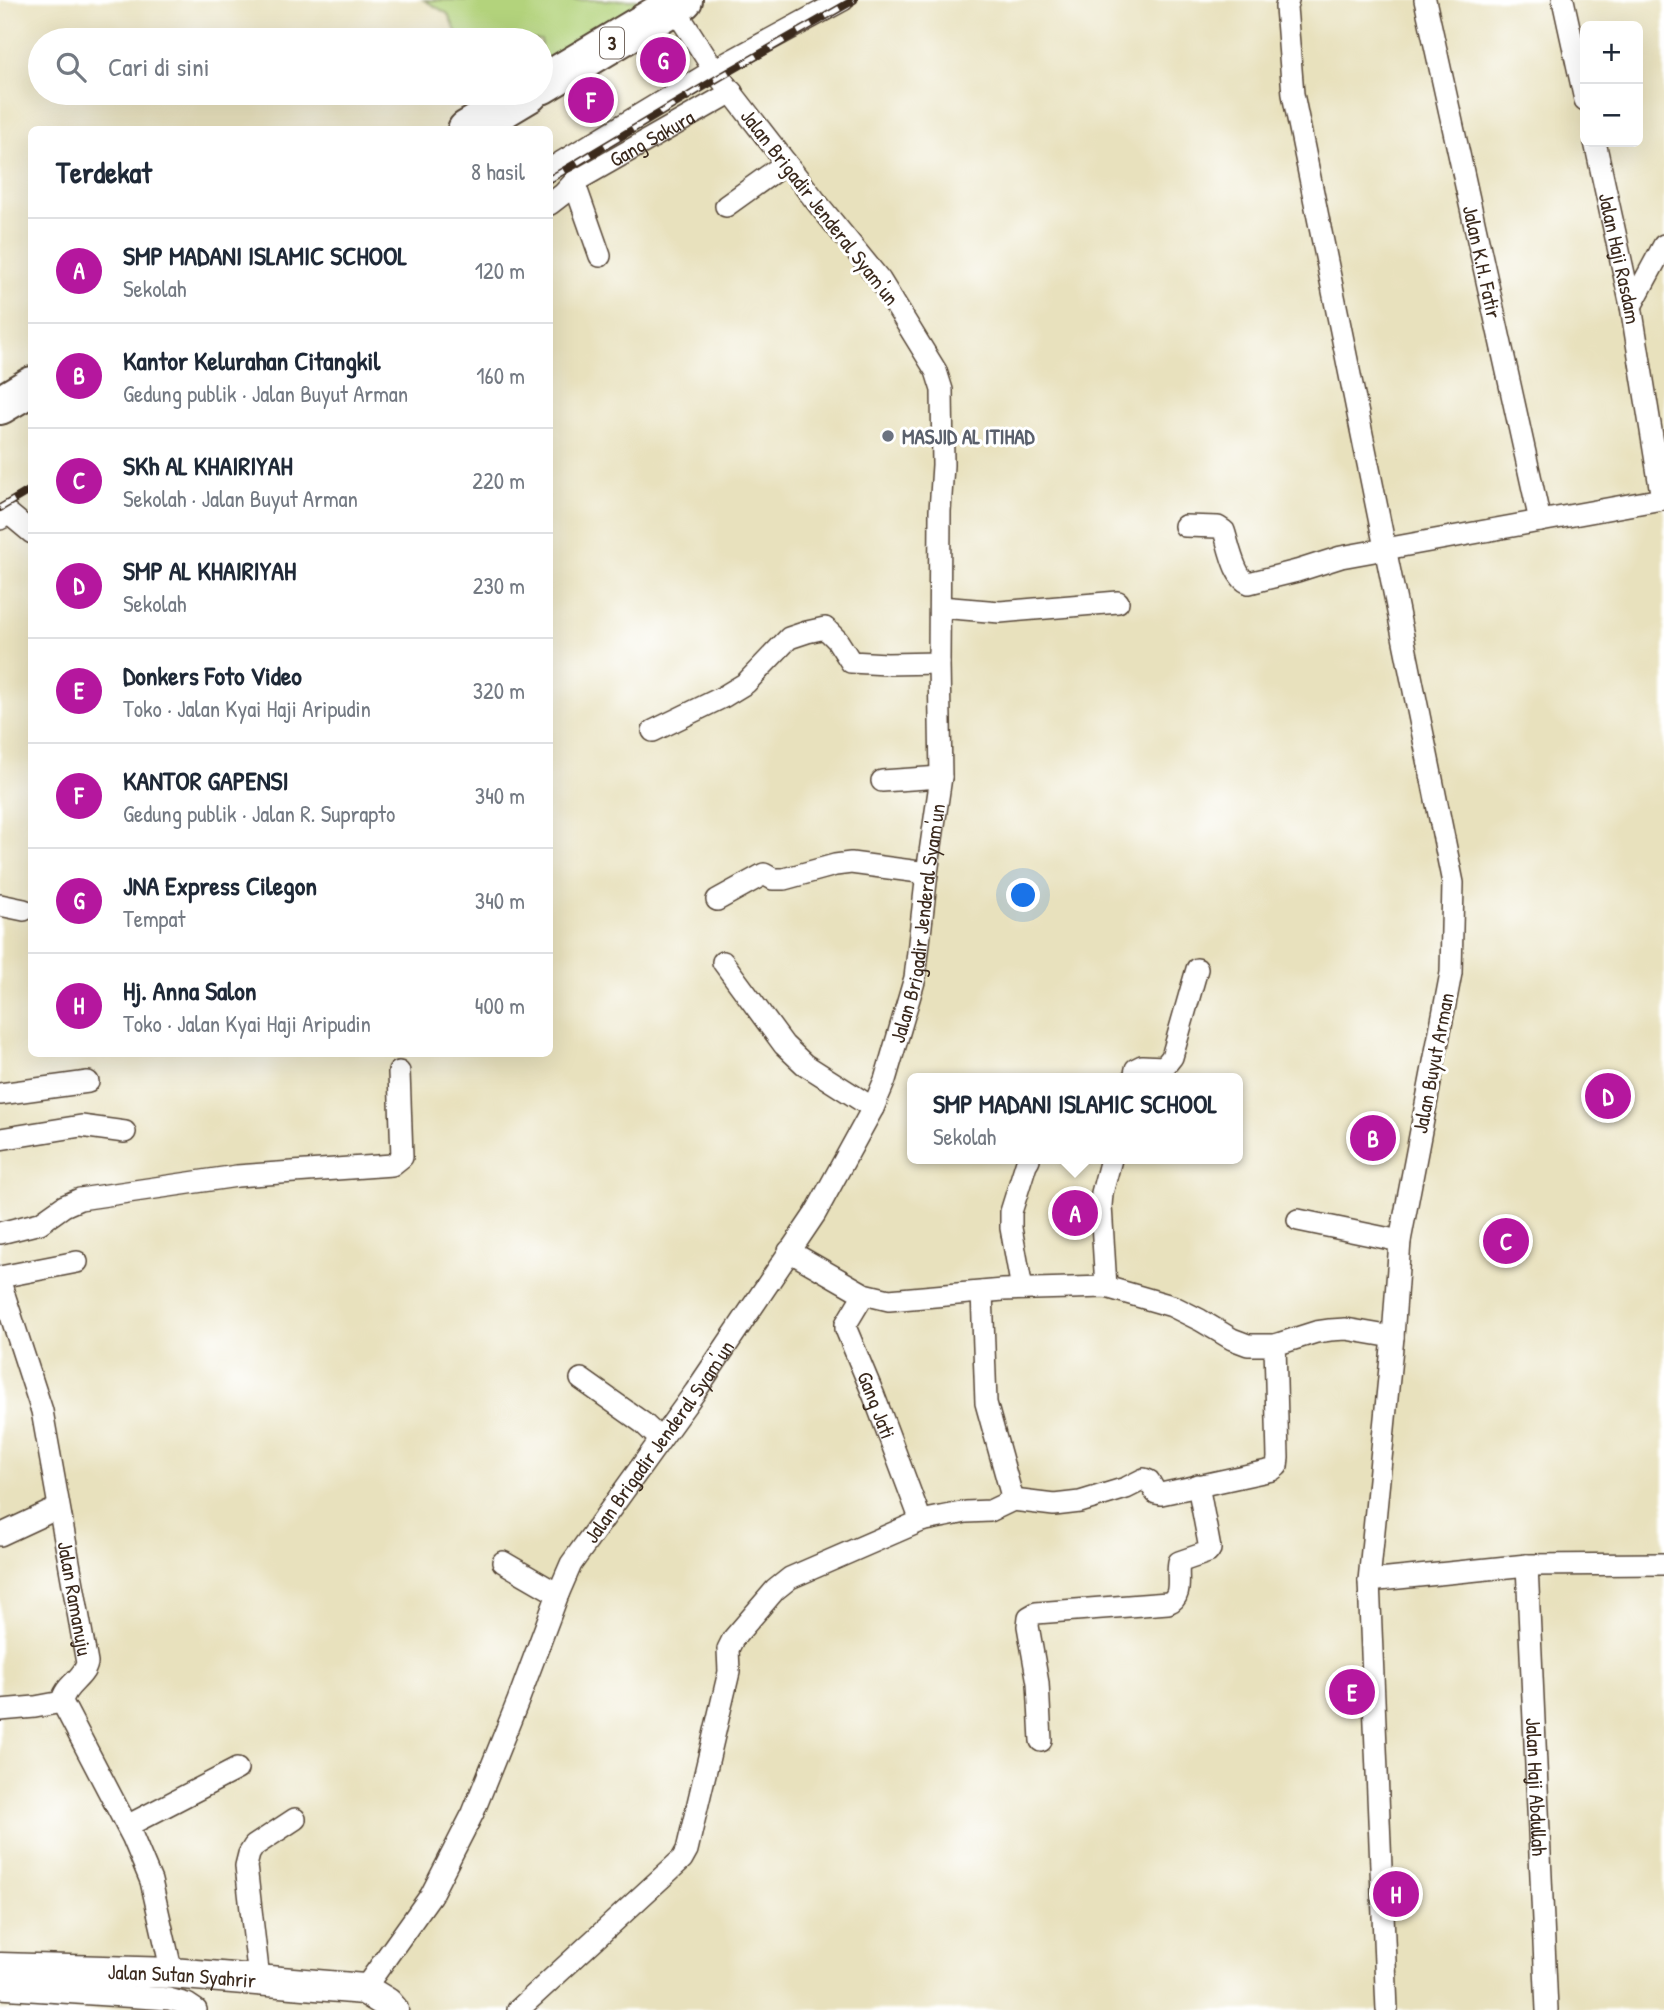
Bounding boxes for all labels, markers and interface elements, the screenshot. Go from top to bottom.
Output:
map controls [1580,21,1643,147]
button: + [1580,21,1643,84]
search box [28,28,553,105]
road number: 3 [600,28,624,58]
pin: G [640,34,686,86]
icon: search [52,48,90,86]
text: Cari di sini [108,49,210,84]
pin: F [568,74,614,126]
button: − [1580,84,1643,147]
street label: Gang Sakura [604,102,699,173]
street label: Jalan Brigadir Jenderal Syam'un [734,103,906,311]
text: Terdekat [56,152,152,192]
text: 8 hasil [471,156,525,187]
street label: Jalan Haji Rasdam [1592,190,1648,326]
street label: Jalan K.H. Fatir [1456,202,1509,321]
text: SMP MADANI ISLAMIC SCHOOL [123,238,407,273]
text: A [73,255,85,286]
text: 120 m [475,255,525,286]
text: Sekolah [123,273,186,304]
text: Kantor Kelurahan Citangkil [123,343,380,378]
text: B [73,360,85,391]
text: 160 m [476,360,525,391]
text: Gedung publik · Jalan Buyut Arman [123,378,408,409]
place label: MASJID AL ITIHAD [902,422,1036,451]
marker: MASJID AL ITIHAD [880,428,896,444]
text: SKh AL KHAIRIYAH [123,448,293,483]
text: C [73,465,85,496]
text: 220 m [472,465,525,496]
text: Sekolah · Jalan Buyut Arman [123,483,358,514]
text: SMP AL KHAIRIYAH [123,553,296,588]
text: D [74,570,84,601]
text: 230 m [473,570,525,601]
text: Sekolah [123,588,186,619]
text: Donkers Foto Video [123,658,302,693]
text: E [74,675,84,706]
text: 320 m [473,675,525,706]
text: Toko · Jalan Kyai Haji Aripudin [123,693,371,724]
text: KANTOR GAPENSI [123,763,289,798]
text: F [75,780,83,811]
text: 340 m [475,780,525,811]
text: Gedung publik · Jalan R. Suprapto [123,798,395,829]
street label: Jalan Brigadir Jenderal Syam'un [882,802,951,1046]
text: JNA Express Cilegon [123,868,317,903]
your location [1006,878,1040,912]
text: G [73,885,85,916]
text: 340 m [475,885,525,916]
text: Tempat [123,903,185,934]
text: Hj. Anna Salon [123,973,256,1008]
text: H [74,990,84,1021]
text: 400 m [475,990,525,1021]
street label: Jalan Buyut Arman [1405,990,1461,1136]
text: Toko · Jalan Kyai Haji Aripudin [123,1008,371,1039]
pin: D [1585,1070,1631,1122]
popup [907,1073,1243,1164]
text: SMP MADANI ISLAMIC SCHOOL [933,1086,1217,1121]
pin: B [1350,1112,1396,1164]
text: Sekolah [933,1121,996,1152]
pin: A [1052,1187,1098,1239]
pin: C [1483,1215,1529,1267]
street label: Jalan Brigadir Jenderal Syam'un [577,1334,741,1548]
street label: Gang Jati [851,1367,903,1443]
street label: Jalan Ramanuju [51,1539,100,1658]
pin: E [1329,1666,1375,1718]
street label: Jalan Haji Abdullah [1519,1717,1555,1857]
pin: H [1373,1868,1419,1920]
street label: Jalan Sutan Syahrir [107,1957,257,1994]

